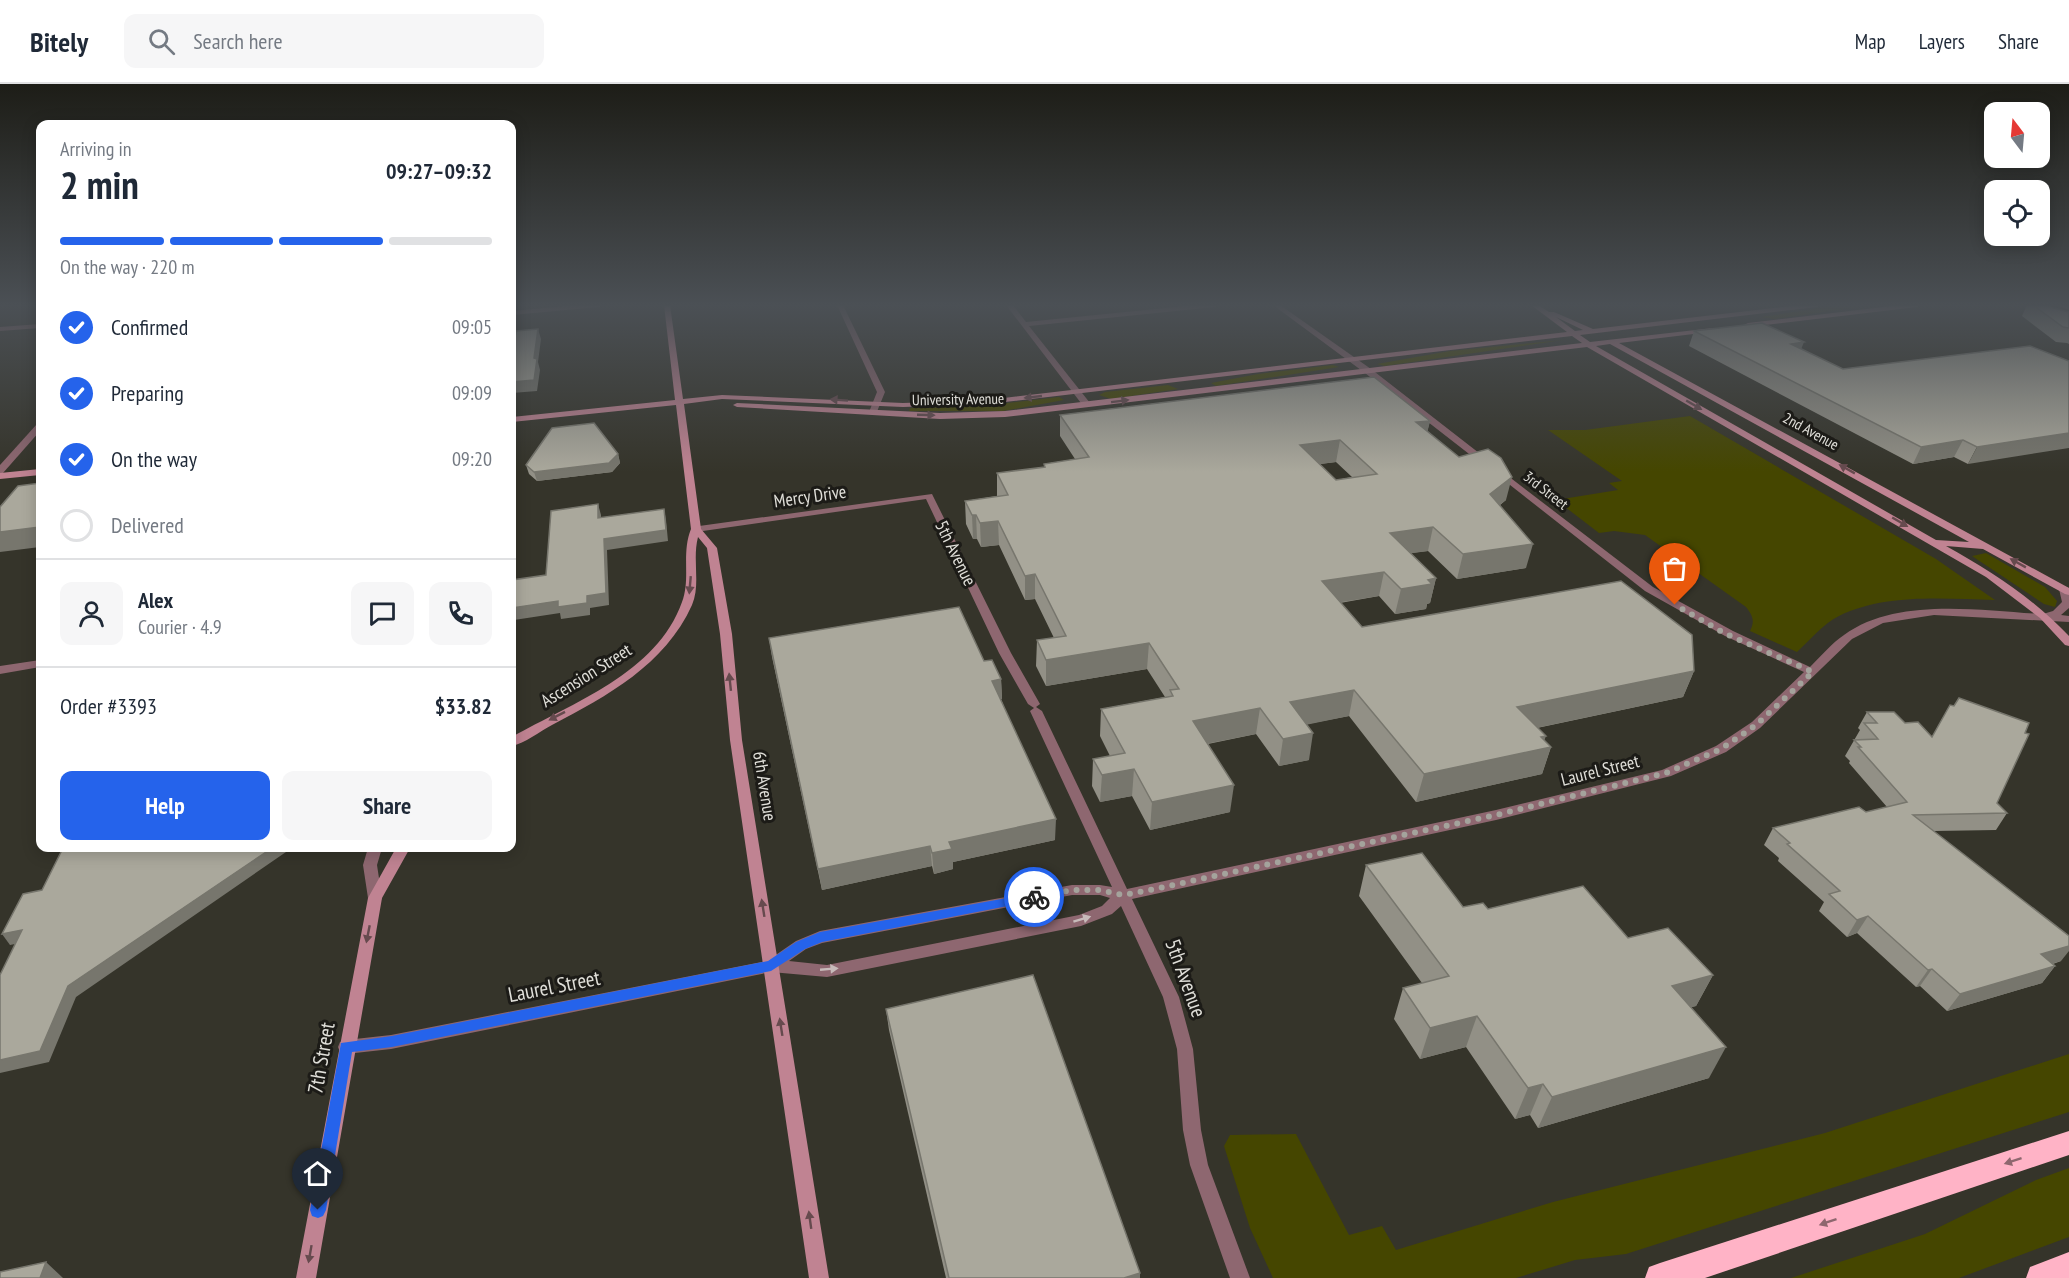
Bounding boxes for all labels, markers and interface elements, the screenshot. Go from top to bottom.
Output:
search box [124,14,544,68]
text: Bitely [30,23,88,60]
icon: search [145,25,178,58]
text: Search here [193,27,283,55]
text: Map [1855,28,1886,55]
text: Layers [1919,28,1965,55]
text: Share [1998,28,2039,55]
north arrow [1984,102,2050,168]
map controls [1984,102,2050,246]
text: Arriving in [60,136,132,162]
text: 09:27–09:32 [386,157,492,185]
text: 2 min [60,159,139,210]
button: locate [1984,180,2050,246]
text: On the way · 220 m [60,254,195,280]
icon: check [60,311,93,344]
text: Confirmed [111,313,188,341]
text: 09:05 [452,314,492,340]
icon: check [60,377,93,410]
text: Preparing [111,379,184,407]
text: 09:09 [452,380,492,406]
street label: University Avenue [912,389,1004,409]
one-way arrow [1024,392,1043,402]
one-way arrow [829,396,848,405]
one-way arrow [1110,396,1129,406]
one-way arrow [1686,400,1703,410]
street label: 2nd Avenue [1780,408,1842,454]
one-way arrow [916,411,935,420]
icon: check [60,443,93,476]
text: On the way [111,445,197,473]
text: 09:20 [452,446,492,472]
one-way arrow [1838,464,1855,474]
street label: 3rd Street [1520,467,1572,513]
street label: Mercy Drive [772,480,848,512]
text: Delivered [111,511,184,539]
street label: 5th Avenue [930,517,982,589]
one-way arrow [1891,517,1908,527]
pin [1649,543,1700,605]
icon: bag [1658,552,1691,585]
one-way arrow [2009,558,2026,568]
one-way arrow [685,576,695,595]
button: person [60,582,123,645]
button: chat [351,582,414,645]
button: phone [429,582,492,645]
text: Alex [138,586,173,614]
text: Courier · 4.9 [138,614,222,640]
street label: Ascension Street [536,638,636,712]
one-way arrow [725,672,735,691]
text: Order #3393 [60,692,157,720]
text: $33.82 [435,692,492,720]
one-way arrow [549,712,566,721]
street label: Laurel Street [1558,749,1642,791]
street label: 6th Avenue [748,750,782,822]
button: Help [60,771,270,840]
button: Share [282,771,492,840]
courier [1004,867,1064,927]
icon: bike [1018,881,1051,914]
one-way arrow [758,898,767,917]
one-way arrow [1073,914,1091,923]
one-way arrow [363,924,372,943]
street label: 5th Avenue [1159,935,1213,1021]
street label: Laurel Street [506,964,603,1008]
one-way arrow [820,964,839,974]
one-way arrow [776,1018,785,1037]
street label: 7th Street [301,1020,341,1096]
pin [292,1148,343,1210]
icon: home [301,1157,334,1190]
one-way arrow [2004,1157,2022,1166]
one-way arrow [806,1211,815,1230]
one-way arrow [1819,1217,1837,1227]
one-way arrow [306,1245,315,1264]

